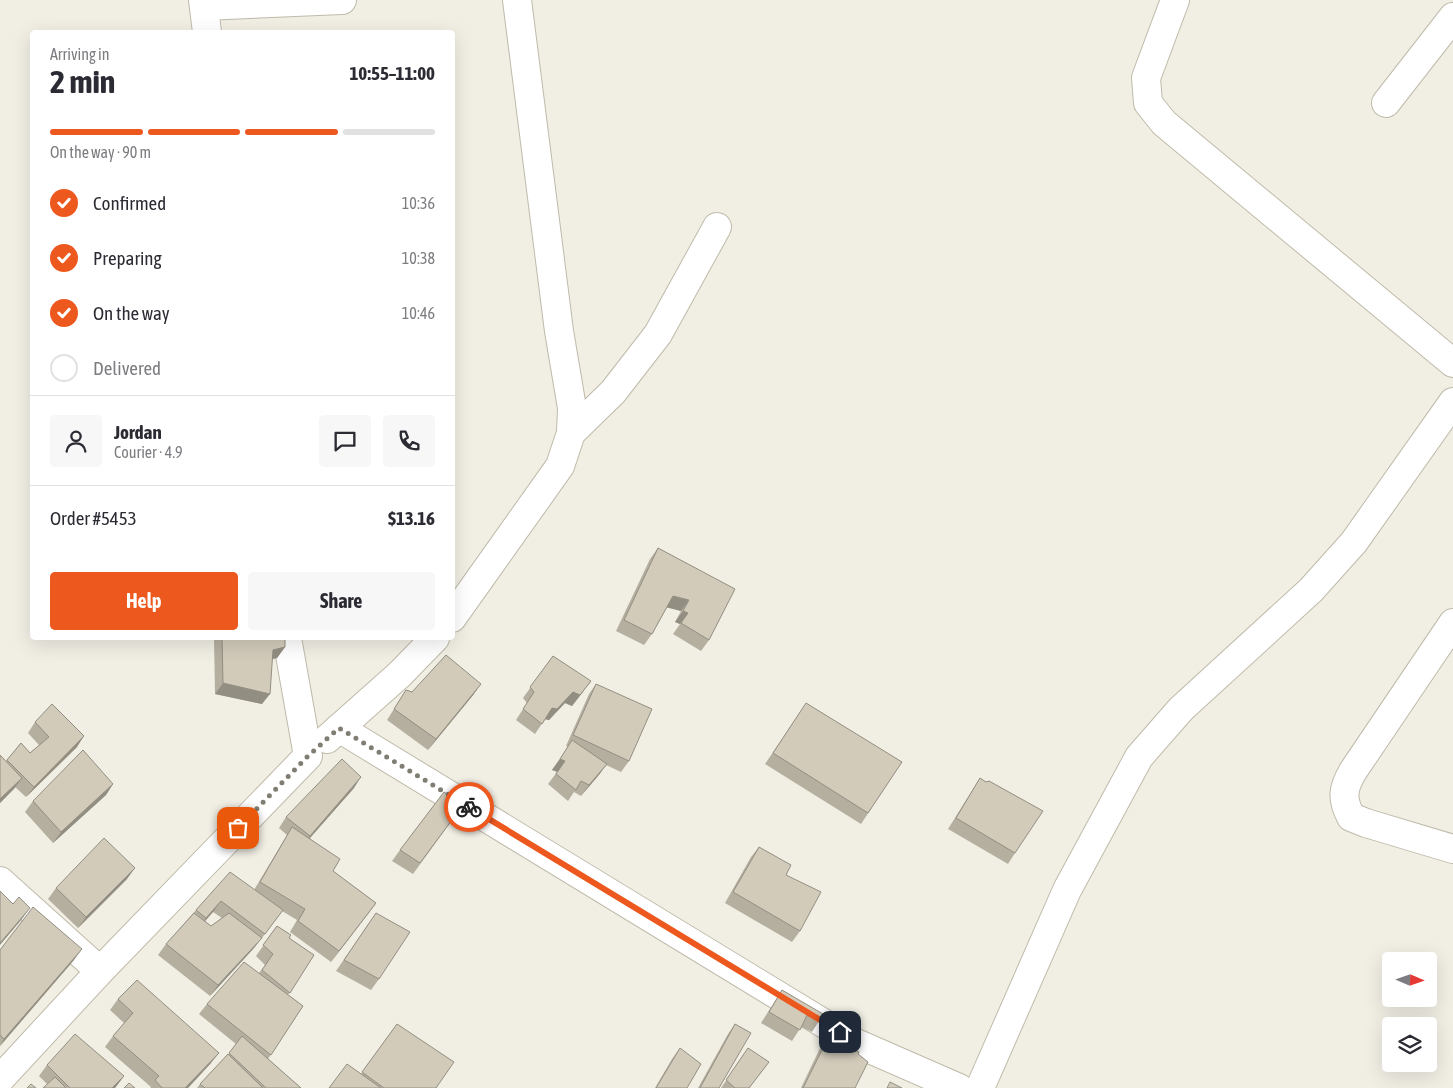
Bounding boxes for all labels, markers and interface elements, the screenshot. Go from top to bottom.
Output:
text: Arriving in [50,45,110,63]
text: 10:55–11:00 [349,62,435,84]
text: 2 min [50,63,115,100]
text: On the way · 90 m [50,143,151,161]
icon: check [50,189,78,217]
text: Confirmed [93,192,166,214]
text: 10:36 [402,194,435,212]
icon: check [50,244,78,272]
text: Preparing [93,247,162,269]
text: 10:38 [402,249,435,267]
icon: check [50,299,78,327]
text: On the way [93,302,170,324]
text: 10:46 [402,304,435,322]
text: Delivered [93,357,161,379]
button: person [50,415,102,467]
button: chat [319,415,371,467]
button: phone [383,415,435,467]
text: Jordan [114,421,162,443]
text: Courier · 4.9 [114,443,183,461]
text: Order #5453 [50,507,137,529]
text: $13.16 [388,507,435,529]
button: Help [50,572,238,630]
button: Share [248,572,435,630]
courier [444,782,494,832]
icon: bike [455,793,483,821]
pin [217,807,259,849]
icon: bag [224,814,252,842]
north arrow [1382,952,1438,1008]
map controls [1382,952,1437,1072]
pin [819,1011,861,1053]
button: layers [1382,1017,1437,1072]
icon: home [826,1018,854,1046]

